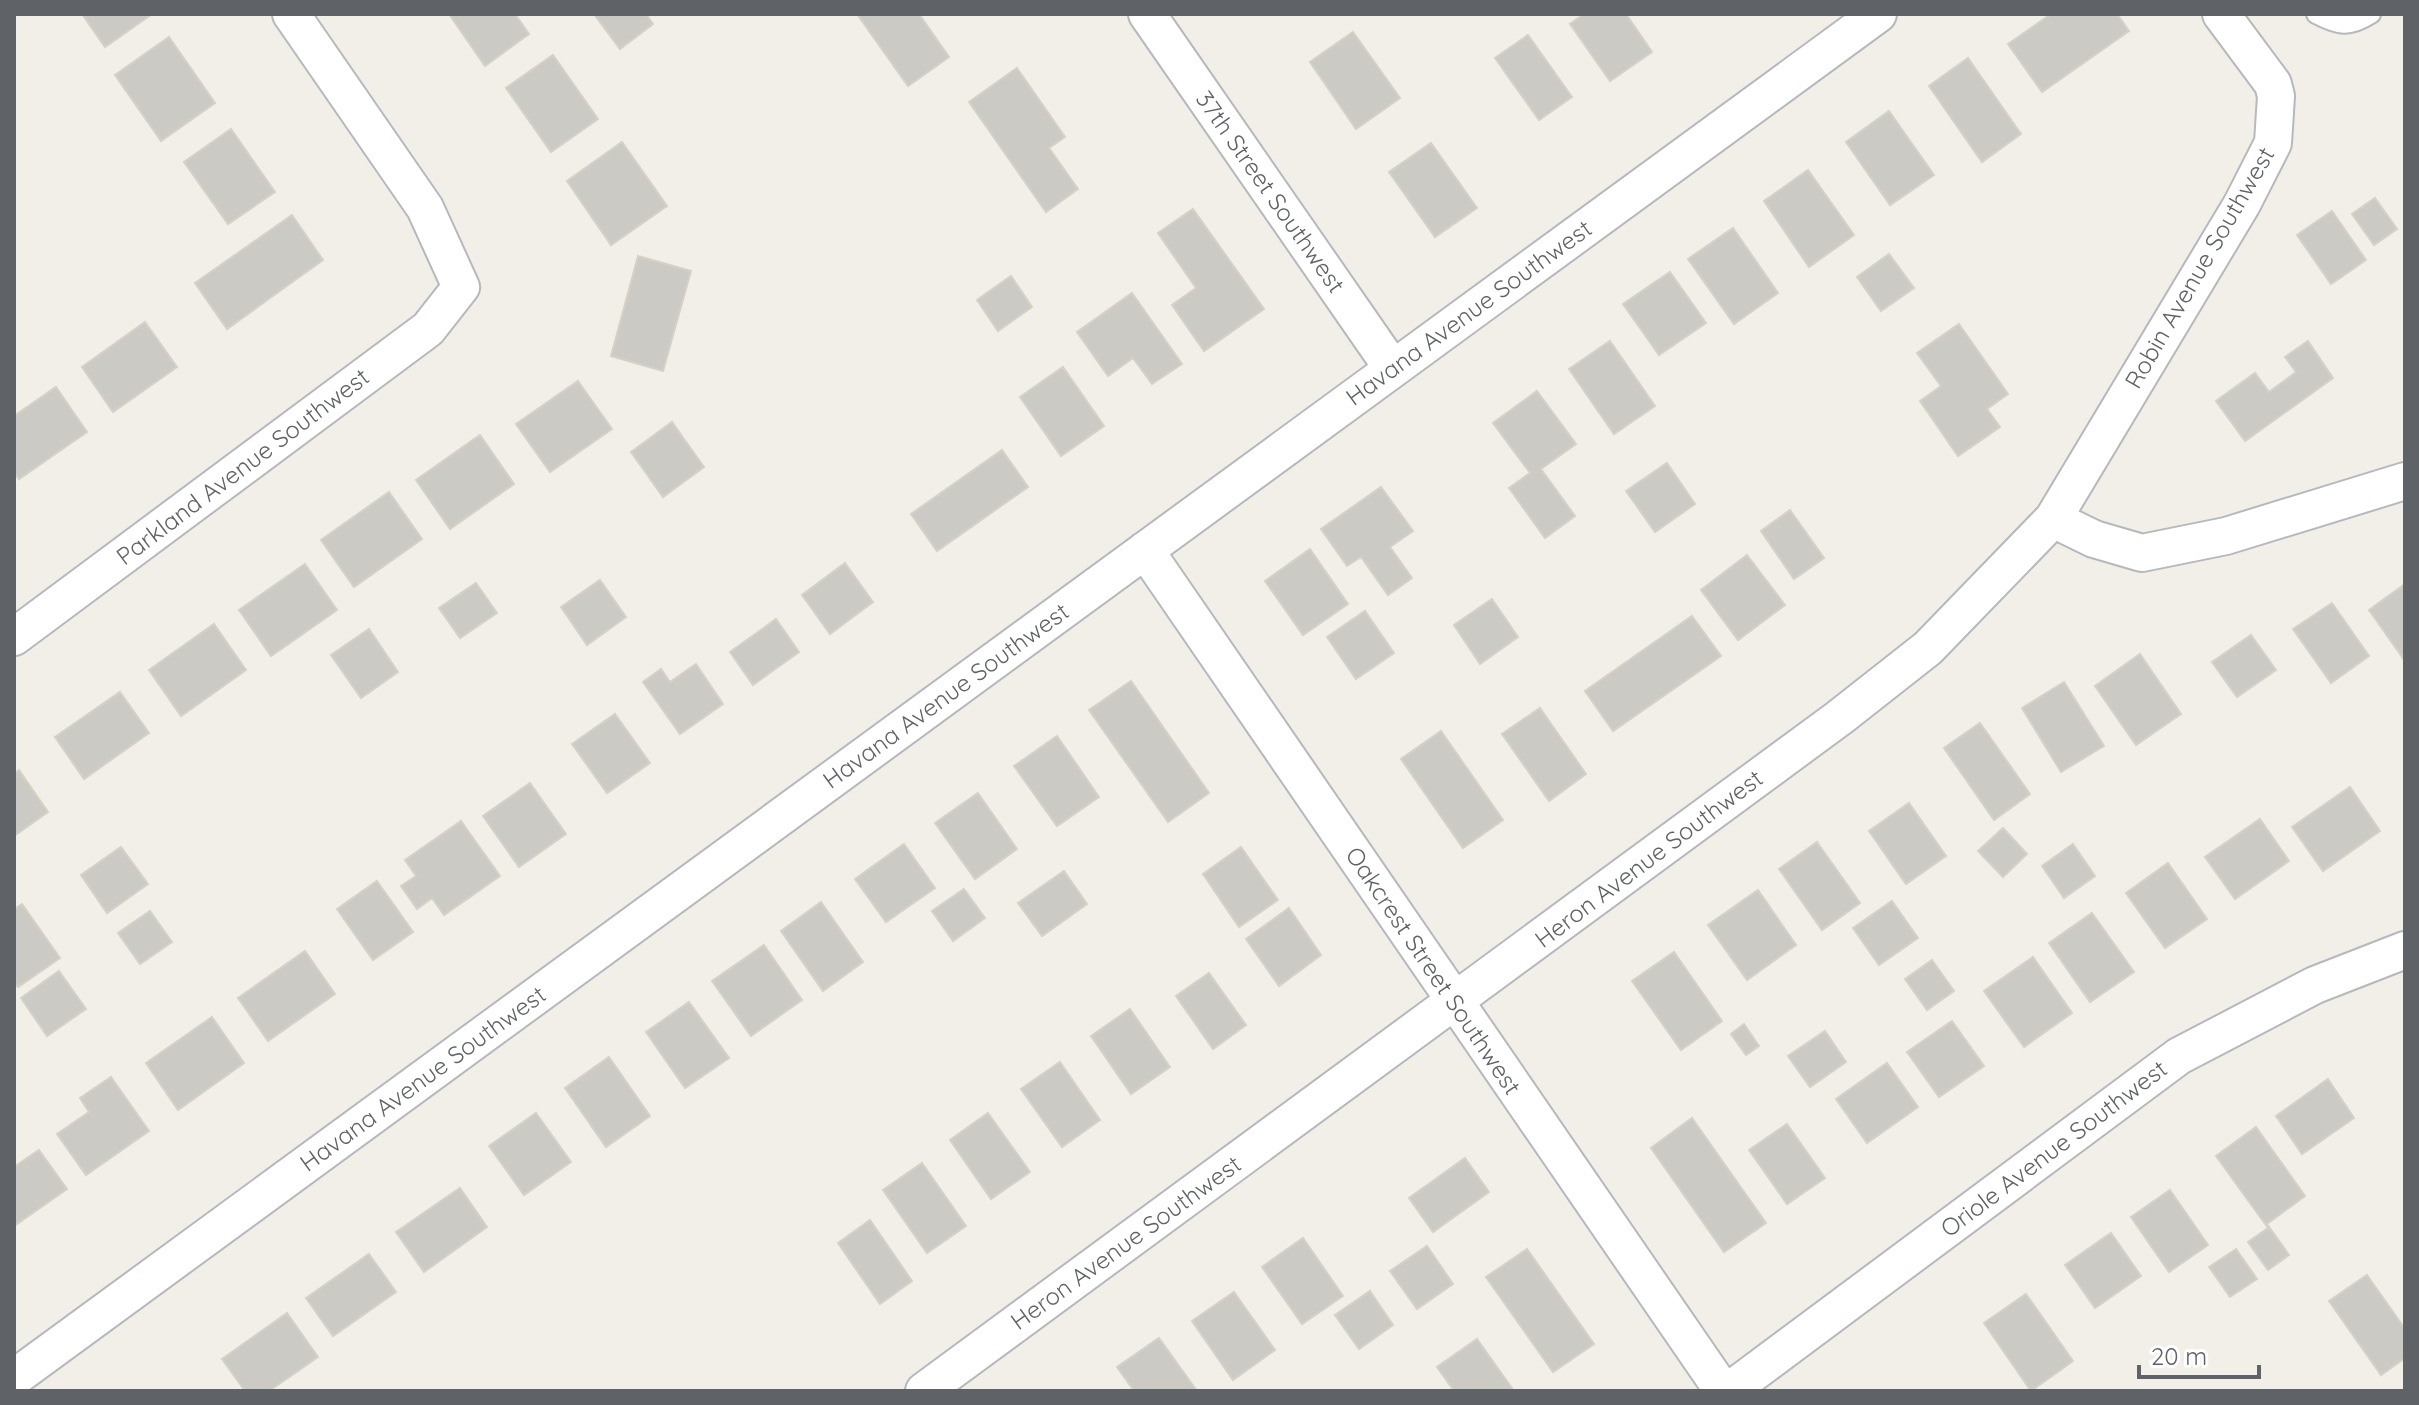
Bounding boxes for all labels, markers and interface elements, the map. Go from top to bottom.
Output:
street label: 37th Street Southwest [1190,85,1352,298]
street label: Robin Avenue Southwest [2118,142,2281,393]
street label: Havana Avenue Southwest [1340,213,1597,412]
street label: Parkland Avenue Southwest [110,361,375,571]
street label: Havana Avenue Southwest [817,596,1074,795]
street label: Heron Avenue Southwest [1529,763,1768,954]
street label: Oakcrest Street Southwest [1340,841,1528,1100]
street label: Havana Avenue Southwest [294,979,551,1178]
street label: Oriole Avenue Southwest [1934,1053,2173,1243]
street label: Heron Avenue Southwest [1004,1148,1246,1336]
scale bar [2139,1329,2259,1379]
text: 20 m [2151,1341,2207,1371]

